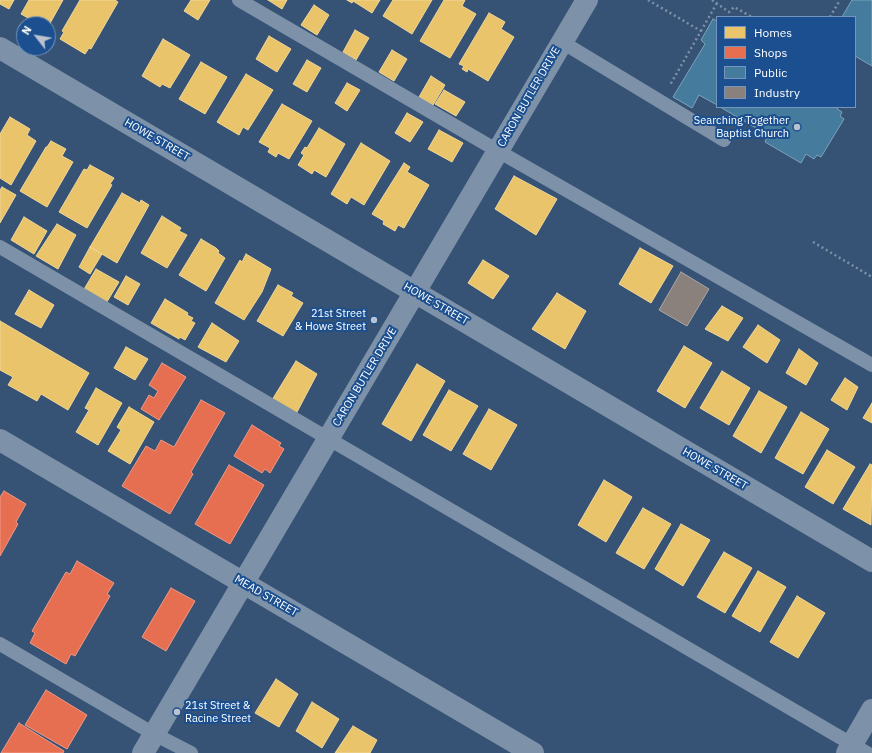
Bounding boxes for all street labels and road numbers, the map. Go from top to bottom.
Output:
street label: CARON BUTLER DRIVE [495,45,563,149]
street label: HOWE STREET [122,116,192,164]
street label: HOWE STREET [401,280,471,328]
street label: CARON BUTLER DRIVE [330,325,400,429]
street label: HOWE STREET [680,445,750,493]
street label: MEAD STREET [232,573,300,619]

